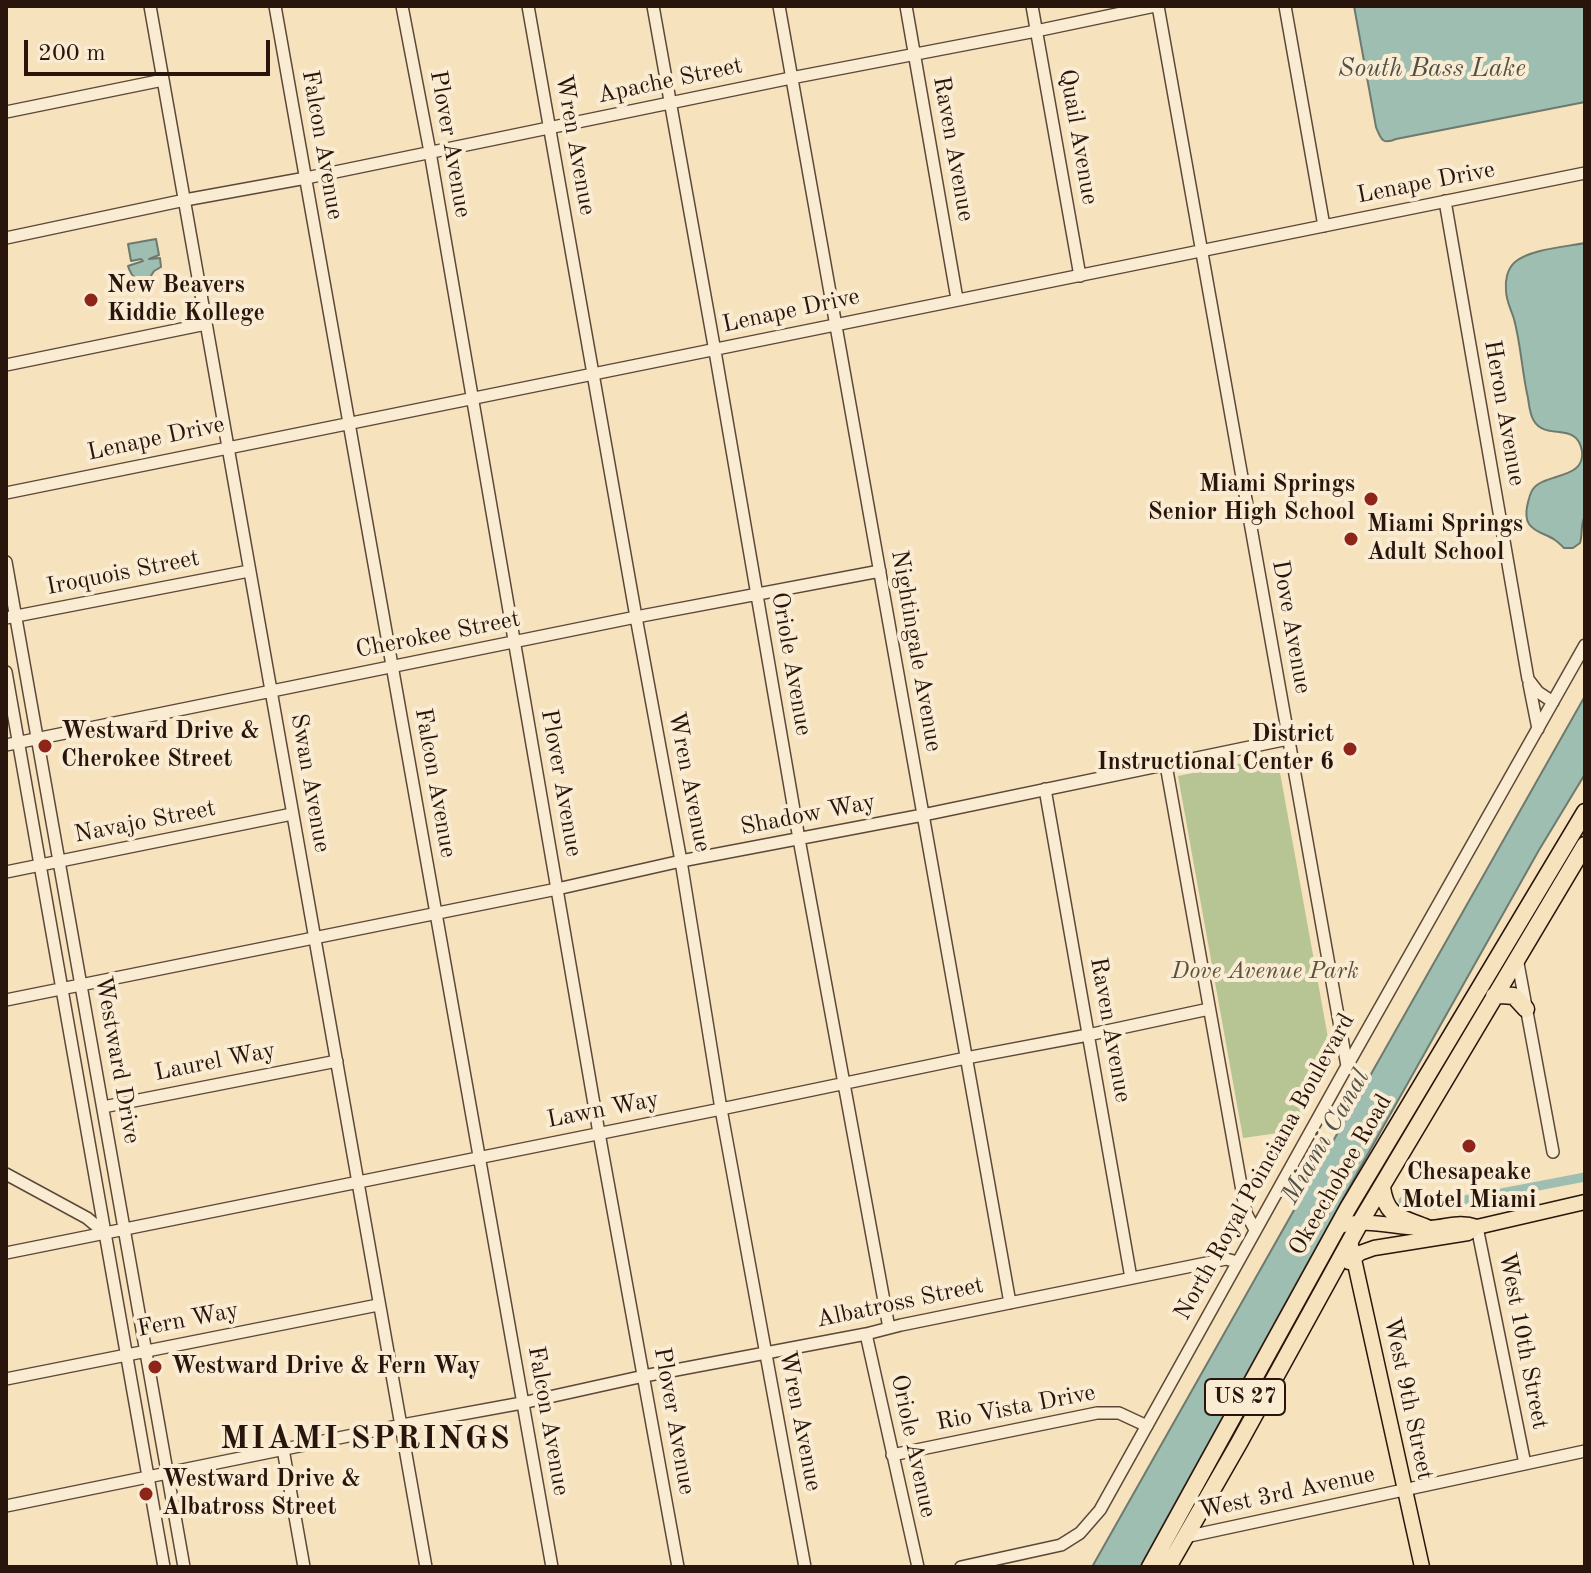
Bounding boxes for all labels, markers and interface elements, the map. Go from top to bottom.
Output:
scale bar [28,24,274,74]
text: 200 m [38,42,106,66]
street label: Apache Street [595,52,745,110]
water label: South Bass Lake [1338,53,1526,85]
street label: Quail Avenue [1052,67,1104,207]
street label: Falcon Avenue [295,68,349,222]
street label: Plover Avenue [423,68,477,220]
street label: Wren Avenue [548,72,602,218]
street label: Raven Avenue [926,74,980,224]
street label: Lenape Drive [1355,156,1497,210]
place label: New Beavers Kiddie Kollege [107,272,265,328]
street label: Lenape Drive [720,282,862,340]
marker: New Beavers Kiddie Kollege [82,291,100,309]
street label: Heron Avenue [1477,338,1531,488]
street label: Lenape Drive [85,410,227,468]
place label: Miami Springs Senior High School [1148,471,1355,527]
marker: Miami Springs Senior High School [1362,490,1380,508]
place label: Miami Springs Adult School [1367,511,1523,567]
marker: Miami Springs Adult School [1342,530,1360,548]
street label: Iroquois Street [44,544,202,602]
street label: Nightingale Avenue [884,548,948,754]
street label: Dove Avenue [1265,558,1317,696]
street label: Oriole Avenue [764,590,818,738]
street label: Cherokee Street [353,605,523,665]
street label: Falcon Avenue [408,706,462,860]
street label: Plover Avenue [534,707,588,859]
street label: Wren Avenue [661,709,717,855]
street label: Swan Avenue [284,711,336,855]
place label: Westward Drive & Cherokee Street [61,718,259,774]
place label: District Instructional Center 6 [1097,721,1334,777]
marker: Westward Drive & Cherokee Street [36,737,54,755]
marker: District Instructional Center 6 [1341,740,1359,758]
street label: Shadow Way [738,788,878,842]
street label: Navajo Street [72,794,218,850]
street label: Raven Avenue [1083,955,1137,1105]
park label: Dove Avenue Park [1171,958,1359,986]
street label: Westward Drive [88,974,146,1146]
street label: North Royal Poinciana Boulevard [1168,1009,1362,1325]
street label: Laurel Way [152,1036,278,1088]
water label: Miami Canal [1275,1064,1377,1210]
street label: Lawn Way [545,1085,661,1135]
street label: Okeechobee Road [1283,1089,1399,1261]
marker: Chesapeake Motel Miami [1460,1137,1478,1155]
place label: Chesapeake Motel Miami [1402,1159,1536,1215]
street label: West 10th Street [1492,1250,1554,1432]
street label: Albatross Street [814,1271,986,1335]
street label: Fern Way [135,1296,241,1344]
street label: West 9th Street [1377,1315,1439,1483]
street label: Falcon Avenue [521,1344,575,1498]
street label: Plover Avenue [647,1345,701,1497]
street label: Wren Avenue [772,1348,828,1494]
place label: Westward Drive & Fern Way [171,1353,481,1381]
marker: Westward Drive & Fern Way [146,1358,164,1376]
street label: Oriole Avenue [884,1372,942,1520]
street label: Rio Vista Drive [934,1378,1098,1438]
road number: US 27 [1205,1379,1285,1415]
district label: MIAMI SPRINGS [220,1421,512,1459]
street label: West 3rd Avenue [1196,1460,1378,1526]
place label: Westward Drive & Albatross Street [162,1466,360,1522]
marker: Westward Drive & Albatross Street [137,1485,155,1503]

